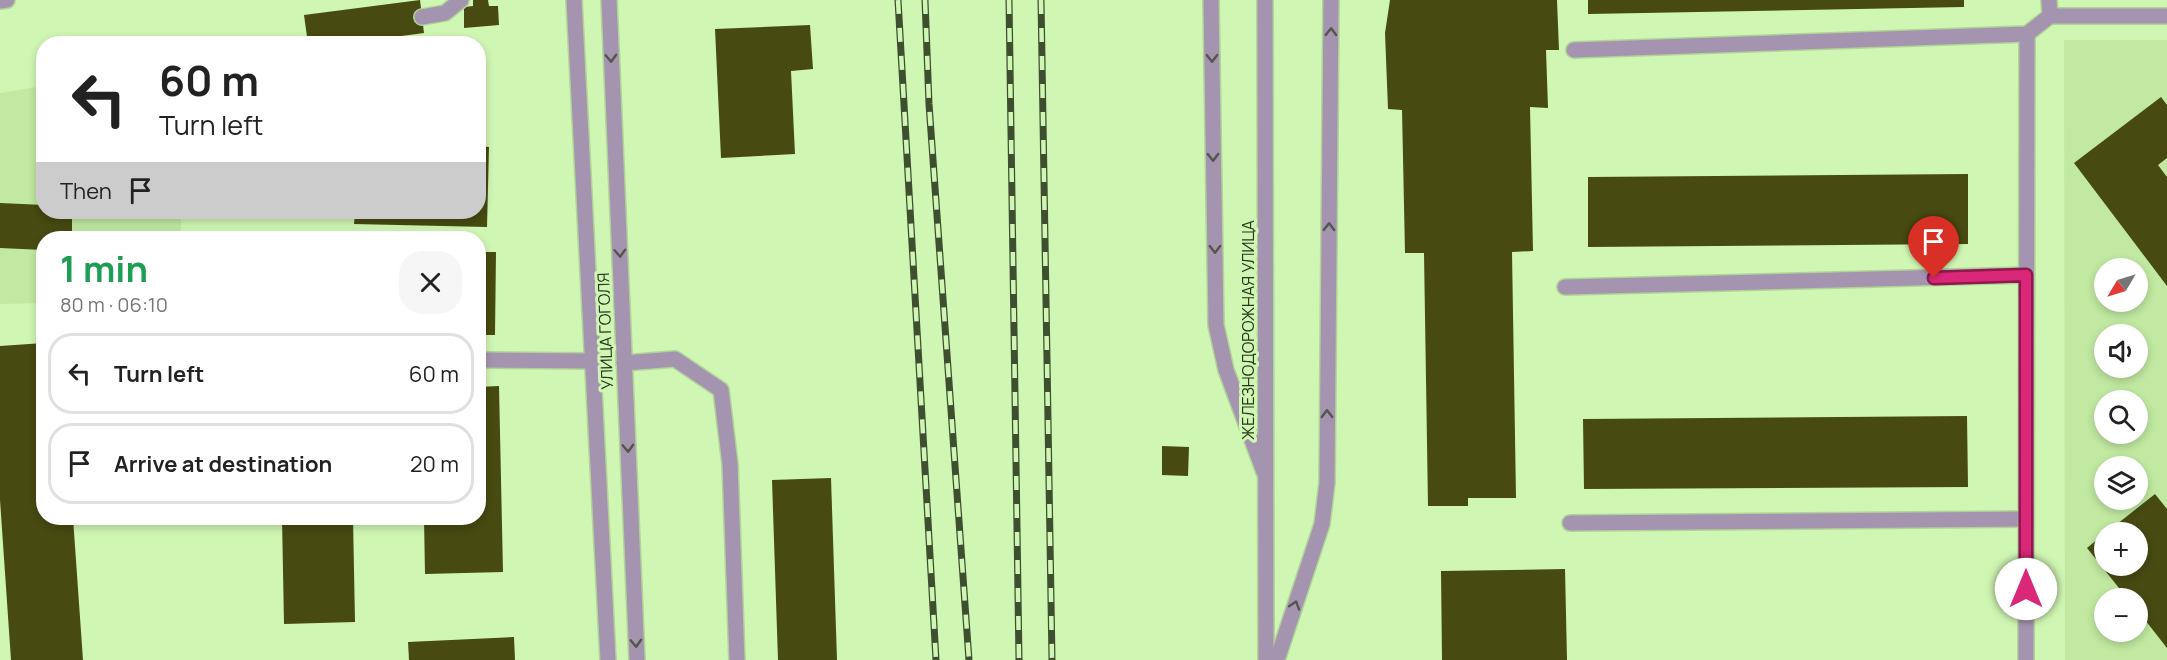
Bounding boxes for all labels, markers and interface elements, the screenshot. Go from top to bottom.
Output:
one-way arrow [1325,27,1337,36]
text: 60 m [159,51,259,109]
one-way arrow [605,54,618,63]
one-way arrow [1206,54,1218,63]
icon: left [60,60,138,138]
text: Turn left [159,106,263,143]
one-way arrow [1207,152,1219,161]
icon: arrive [124,174,157,207]
text: Then [60,176,112,206]
pin [1908,216,1959,278]
street label: ЖЕЛЕЗНОДОРОЖНАЯ УЛИЦА [1237,220,1259,440]
one-way arrow [1323,222,1335,231]
icon: arrive [1917,225,1950,258]
text: 1 min [60,244,148,293]
one-way arrow [1209,244,1221,253]
one-way arrow [613,249,626,258]
button: close [399,251,462,314]
north arrow [2094,258,2148,312]
map controls [2094,258,2148,642]
street label: УЛИЦА ГОГОЛЯ [592,272,618,390]
text: 80 m · 06:10 [60,291,168,318]
button: sound [2094,324,2148,378]
icon: left [63,357,96,390]
text: Turn left [114,359,204,389]
text: 60 m [409,359,459,389]
button: search [2094,390,2148,444]
one-way arrow [1321,410,1333,419]
one-way arrow [621,444,634,453]
icon: arrive [63,447,96,480]
text: Arrive at destination [114,449,332,479]
text: 20 m [410,449,459,479]
button: layers [2094,456,2148,510]
button: + [2094,522,2148,576]
position arrow [1994,557,2058,621]
button: − [2094,588,2148,642]
one-way arrow [1288,600,1301,610]
one-way arrow [630,638,642,647]

